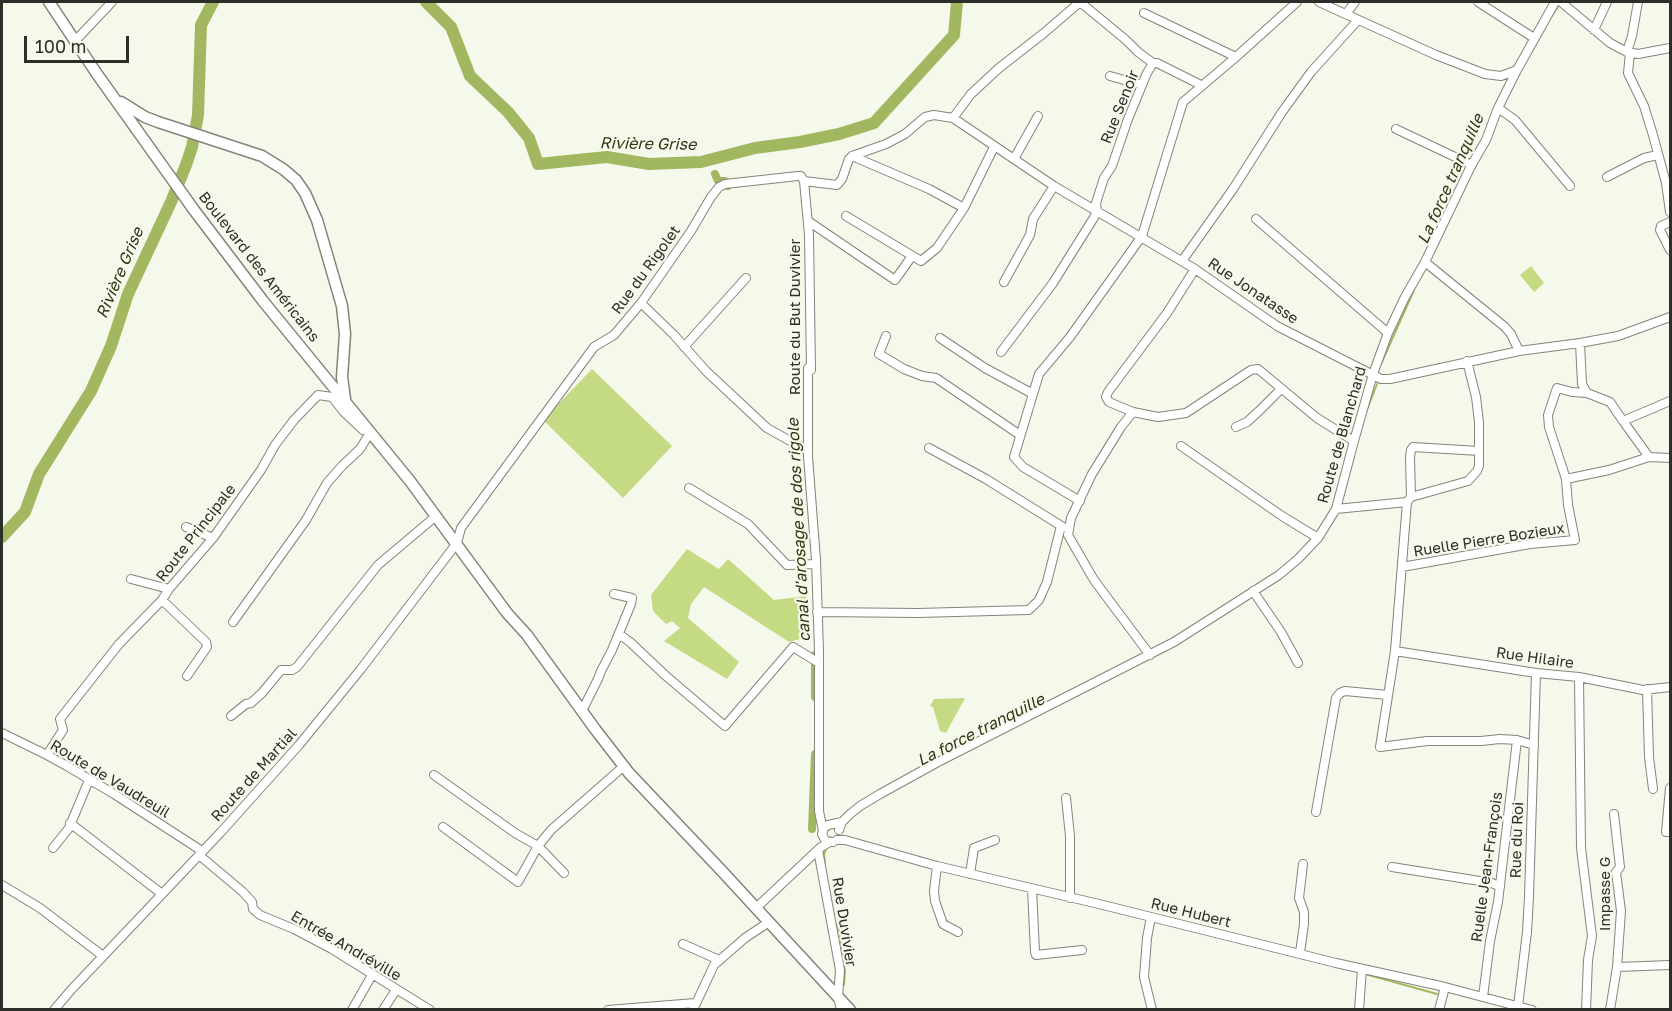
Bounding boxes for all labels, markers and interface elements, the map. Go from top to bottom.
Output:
scale bar [27,24,132,62]
text: 100 m [35,35,86,57]
street label: Rue Senoir [1097,68,1143,146]
water label: La force tranquille [1414,111,1488,247]
water label: Rivière Grise [600,134,696,154]
street label: Boulevard des Américains [195,188,323,346]
street label: Rue du Rigolet [608,222,684,318]
water label: Rivière Grise [92,225,148,321]
street label: Route du But Duvivier [786,239,804,395]
street label: Rue Jonatasse [1204,254,1302,328]
street label: Route de Blanchard [1314,364,1370,506]
water label: canal d'arosage de dos rigole [784,418,814,642]
street label: Route Principale [152,481,240,585]
street label: Ruelle Pierre Bozieux [1412,519,1566,561]
street label: Rue Hilaire [1495,644,1575,672]
water label: La force tranquille [914,690,1048,770]
street label: Route de Martial [207,725,301,825]
street label: Route de Vaudreuil [47,736,173,822]
street label: Ruelle Jean-François [1468,791,1506,943]
street label: Rue du Roi [1507,801,1527,879]
street label: Impasse G [1596,857,1614,931]
street label: Rue Duvivier [828,876,860,968]
street label: Rue Hubert [1149,894,1233,932]
street label: Entrée Andréville [288,907,404,985]

